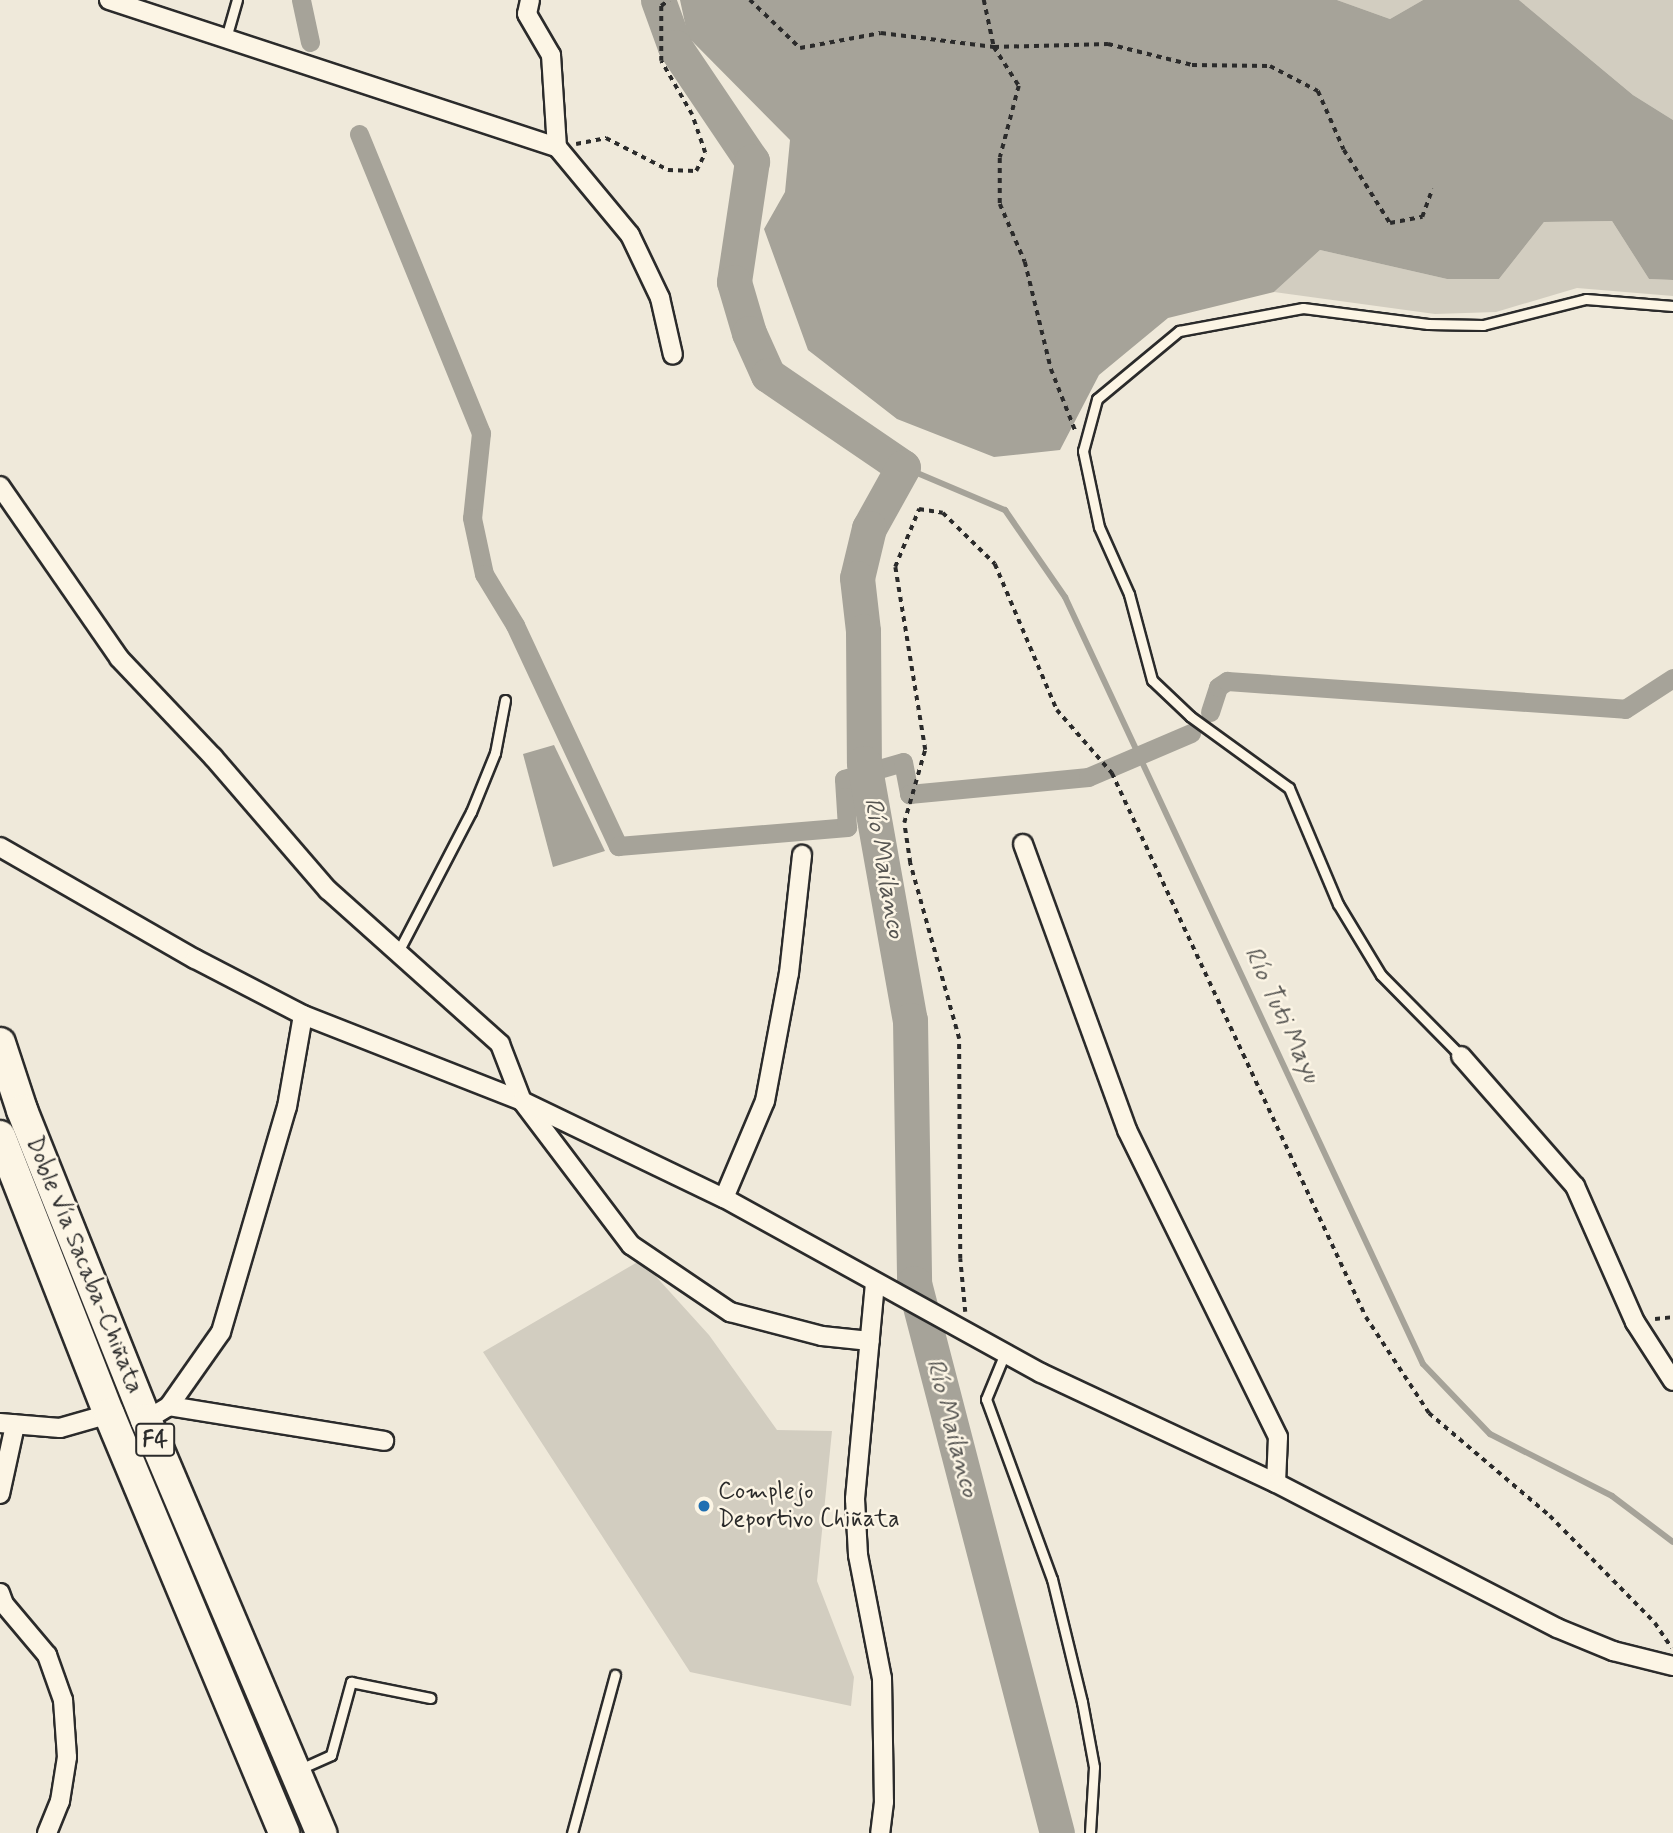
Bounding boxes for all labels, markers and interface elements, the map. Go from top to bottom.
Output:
water label: Río Mailanco [855,794,911,942]
water label: Río Tuti Mayu [1236,942,1326,1088]
street label: Doble Vía Sacaba-Chiñata [19,1132,149,1398]
water label: Río Mailanco [917,1354,985,1502]
road number: F4 [134,1420,176,1460]
place label: Complejo Deportivo Chiñata [718,1478,904,1534]
marker: Complejo Deportivo Chiñata [696,1498,712,1514]

